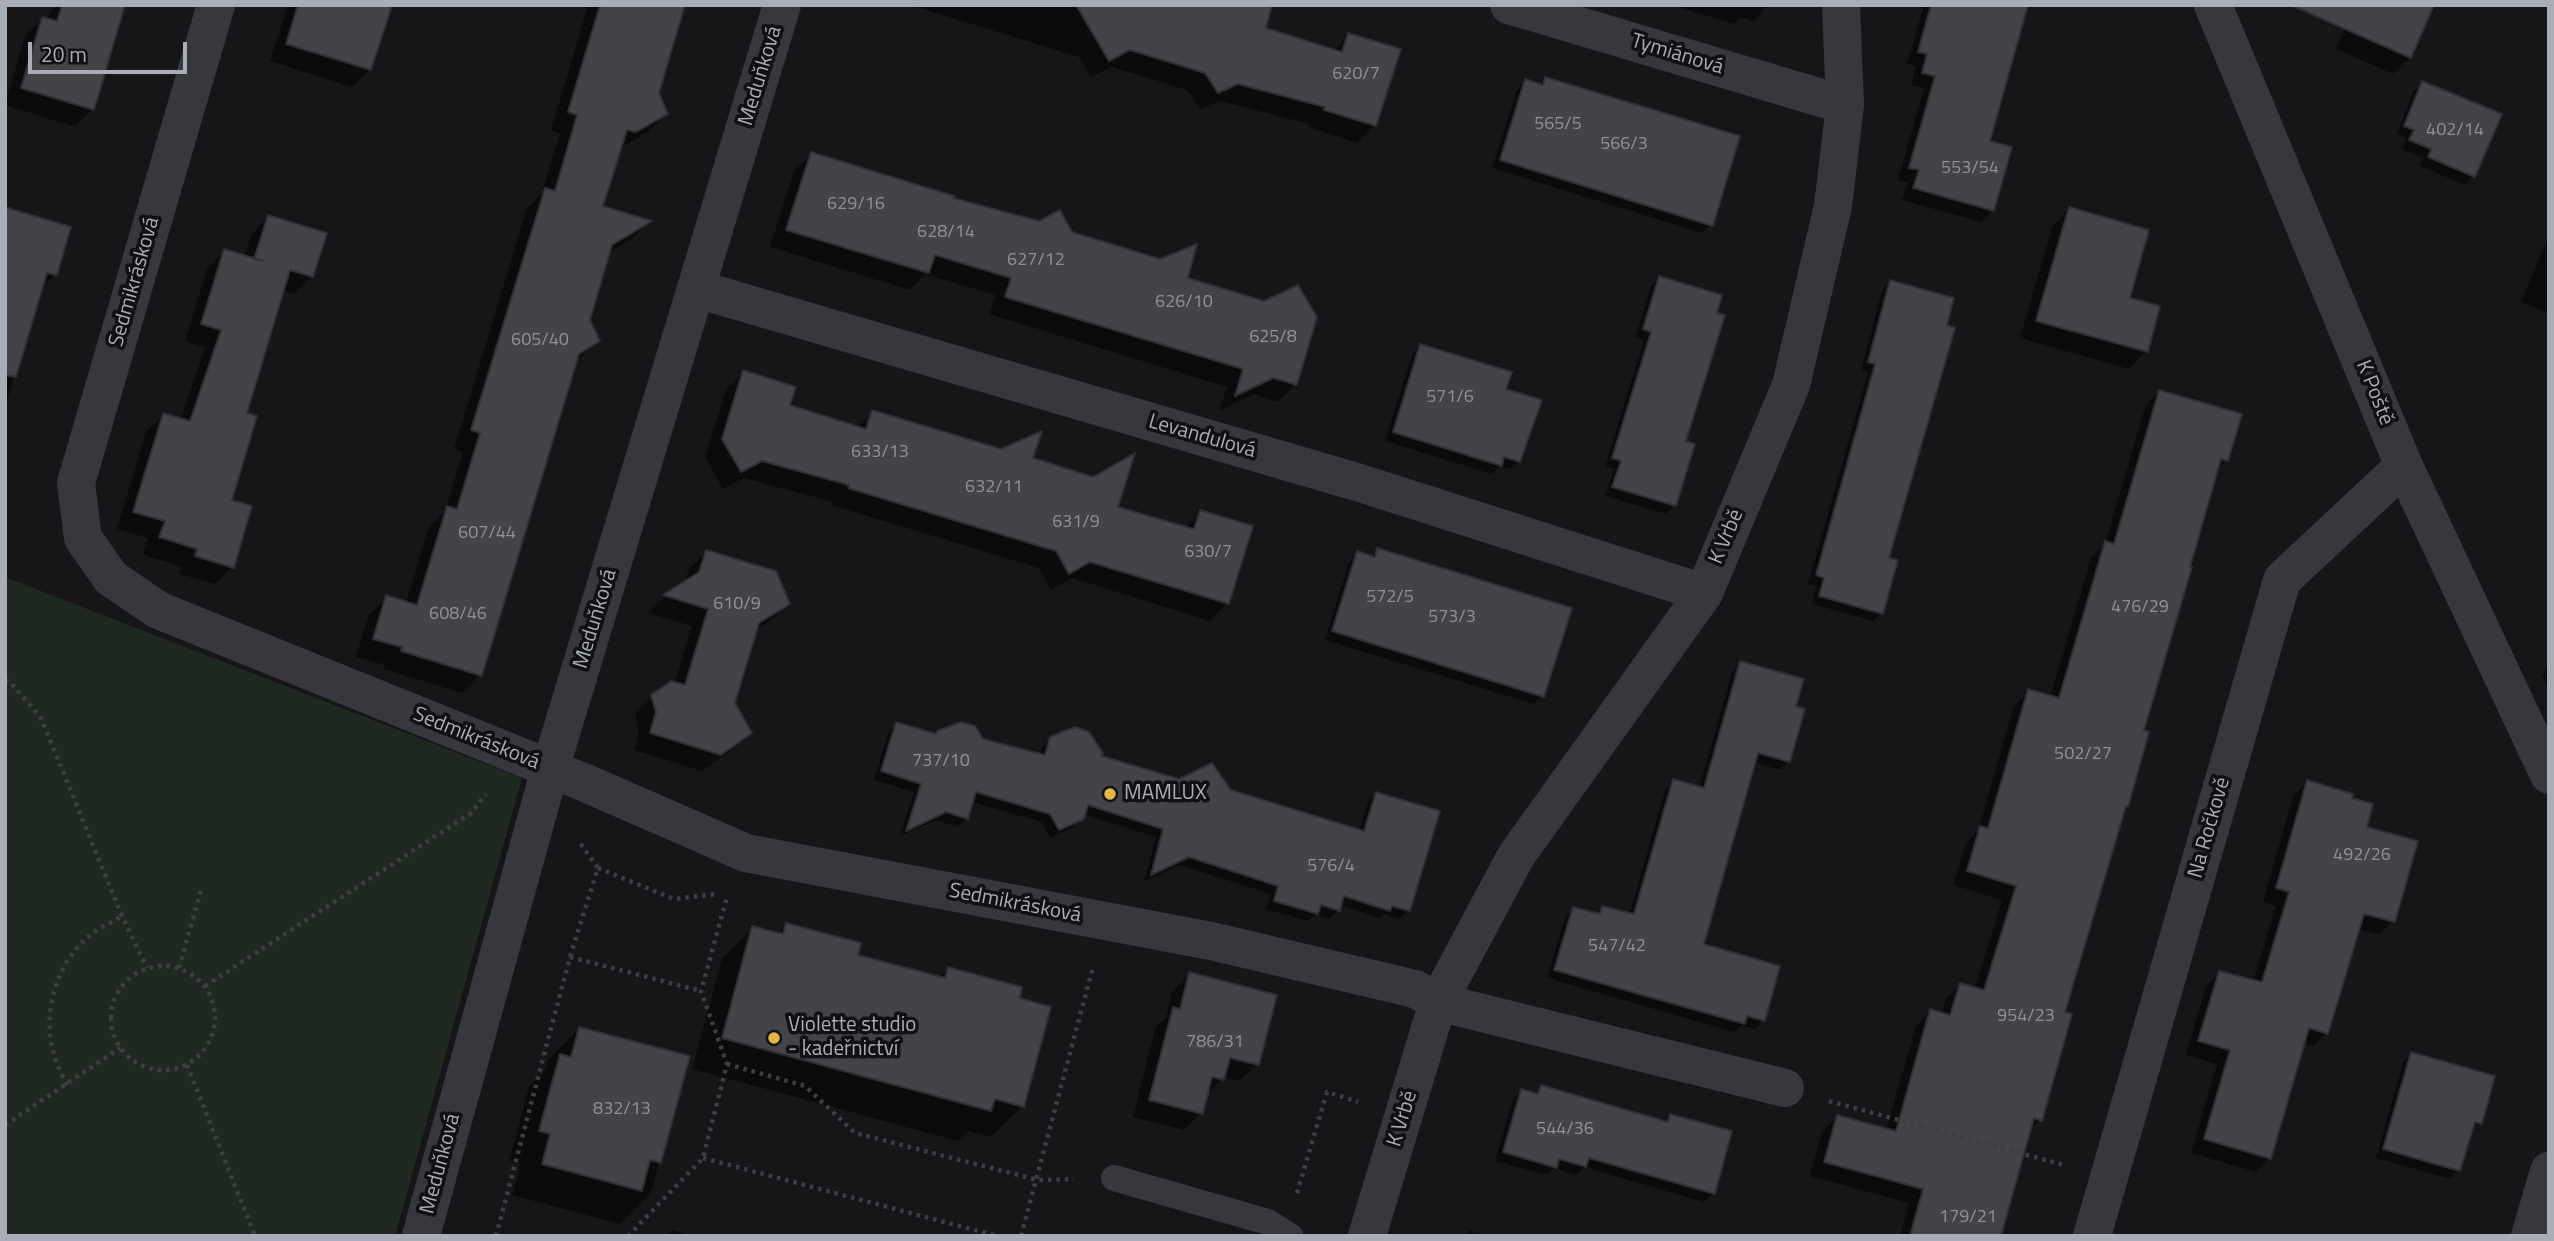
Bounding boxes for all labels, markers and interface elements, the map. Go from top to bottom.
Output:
street label: Meduňková [734,23,788,129]
scale bar [32,28,191,72]
street label: Tymiánová [1628,29,1726,81]
text: 20 m [41,38,87,70]
house number: 620/7 [1332,64,1380,86]
house number: 565/5 [1534,114,1582,136]
house number: 402/14 [2426,120,2484,142]
house number: 566/3 [1600,134,1648,156]
house number: 553/54 [1941,158,1999,180]
house number: 629/16 [827,194,885,216]
street label: Sedmikrásková [104,214,166,350]
house number: 628/14 [917,222,975,244]
house number: 627/12 [1007,250,1065,272]
house number: 626/10 [1155,292,1213,314]
house number: 625/8 [1249,327,1297,349]
house number: 605/40 [511,330,569,352]
street label: K Poště [2350,357,2398,429]
house number: 571/6 [1426,387,1474,409]
street label: Levandulová [1145,410,1259,464]
house number: 633/13 [851,442,909,464]
house number: 632/11 [965,477,1023,499]
street label: K Vrbě [1704,506,1750,568]
house number: 631/9 [1052,512,1100,534]
house number: 607/44 [458,523,516,545]
house number: 630/7 [1184,542,1232,564]
street label: Meduňková [569,566,623,672]
house number: 572/5 [1366,587,1414,609]
house number: 610/9 [713,594,761,616]
house number: 476/29 [2111,597,2169,619]
house number: 608/46 [429,604,487,626]
house number: 573/3 [1428,607,1476,629]
street label: Sedmikrásková [409,702,543,776]
house number: 502/27 [2054,744,2112,766]
house number: 737/10 [912,751,970,773]
street label: Na Ročkově [2184,775,2236,881]
place label: MAMLUX [1124,781,1207,807]
marker: MAMLUX [1102,786,1118,802]
house number: 492/26 [2333,845,2391,867]
house number: 576/4 [1307,856,1355,878]
street label: Sedmikrásková [947,879,1083,929]
house number: 547/42 [1588,936,1646,958]
house number: 954/23 [1997,1006,2055,1028]
place label: Violette studio - kadeřnictví [788,1013,916,1063]
marker: Violette studio - kadeřnictví [766,1030,782,1046]
house number: 786/31 [1186,1032,1244,1054]
street label: K Vrbě [1383,1088,1423,1150]
house number: 832/13 [593,1099,651,1121]
street label: Meduňková [416,1111,466,1217]
house number: 544/36 [1536,1119,1594,1141]
house number: 179/21 [1939,1207,1997,1229]

